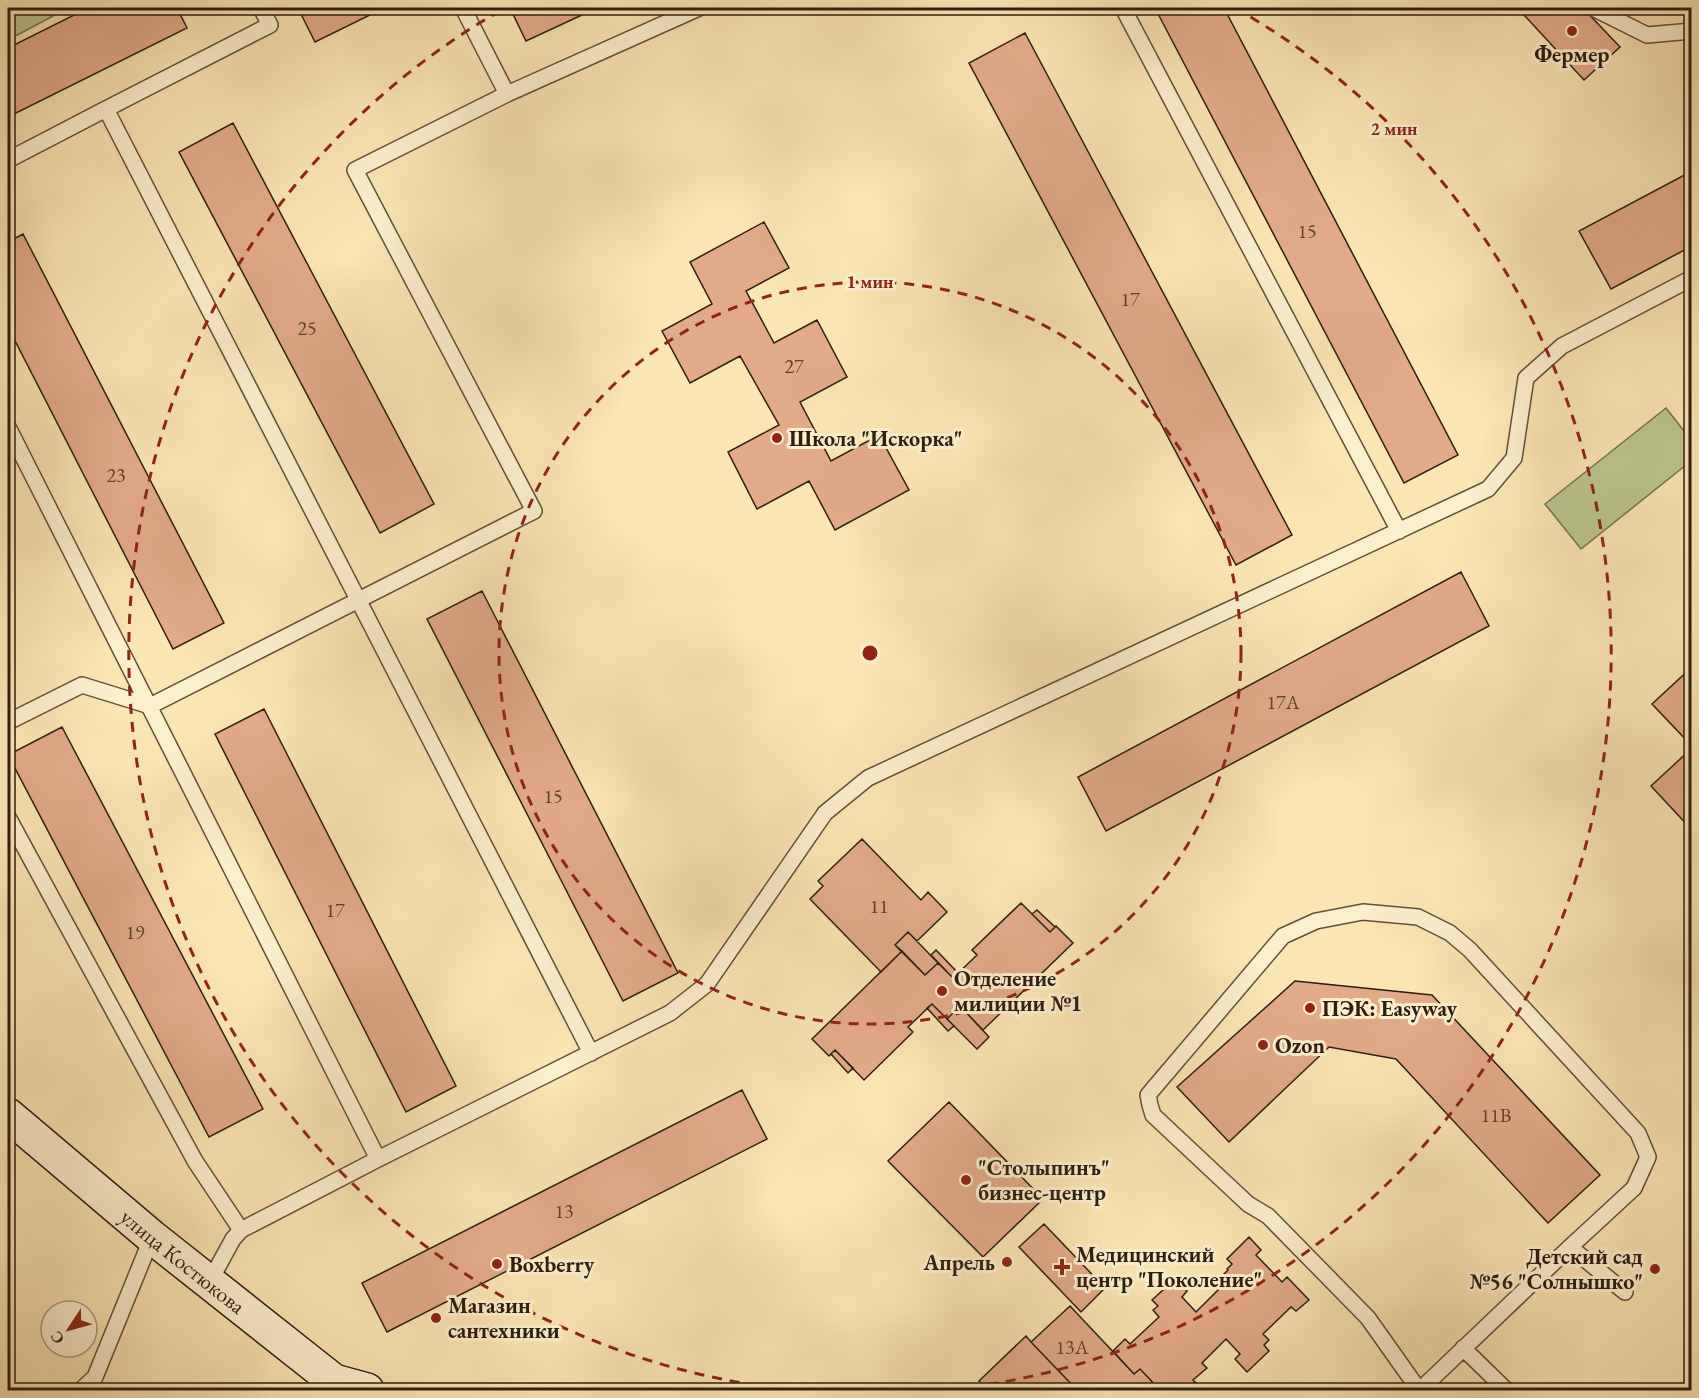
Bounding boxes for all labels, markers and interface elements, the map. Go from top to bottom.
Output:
marker: Фермер [1565,24,1579,38]
place label: Фермер [1535,40,1609,69]
text: 2 мин [1371,117,1418,140]
house number: 15 [1297,218,1317,244]
text: 1 мин [847,270,894,293]
house number: 17 [1120,286,1140,312]
house number: 25 [297,315,317,341]
house number: 27 [784,353,804,379]
place label: Школа "Искорка" [789,424,963,453]
marker: Школа "Искорка" [770,431,784,445]
house number: 23 [106,462,126,488]
centre of rings [860,643,880,663]
house number: 17А [1266,689,1300,715]
house number: 15 [543,783,563,809]
house number: 11 [869,893,889,919]
house number: 17 [325,897,345,923]
house number: 19 [125,919,145,945]
place label: Отделение милиции №1 [954,964,1082,1018]
marker: Отделение милиции №1 [935,984,949,998]
place label: ПЭК: Easyway [1322,994,1457,1023]
marker: ПЭК: Easyway [1303,1001,1317,1015]
place label: Ozon [1275,1031,1325,1060]
marker: Ozon [1256,1038,1270,1052]
house number: 11В [1481,1102,1511,1128]
place label: "Столыпинъ" бизнес-центр [978,1153,1110,1207]
marker: "Столыпинъ" бизнес-центр [959,1173,973,1187]
house number: 13 [554,1198,574,1224]
street label: улица Костюкова [114,1202,251,1321]
place label: Медицинский центр "Поколение" [1076,1240,1262,1294]
place label: Детский сад №56 "Солнышко" [1470,1242,1643,1296]
place label: Апрель [923,1248,995,1277]
place label: Boxberry [509,1250,595,1279]
marker: Апрель [1000,1255,1014,1269]
marker: Boxberry [490,1257,504,1271]
marker: Медицинский центр "Поколение" [1053,1258,1071,1276]
marker: Детский сад №56 "Солнышко" [1648,1262,1662,1276]
place label: Магазин сантехники [448,1291,560,1345]
north arrow [39,1299,99,1359]
marker: Магазин сантехники [429,1311,443,1325]
text: С [45,1327,69,1348]
house number: 13А [1055,1334,1089,1360]

